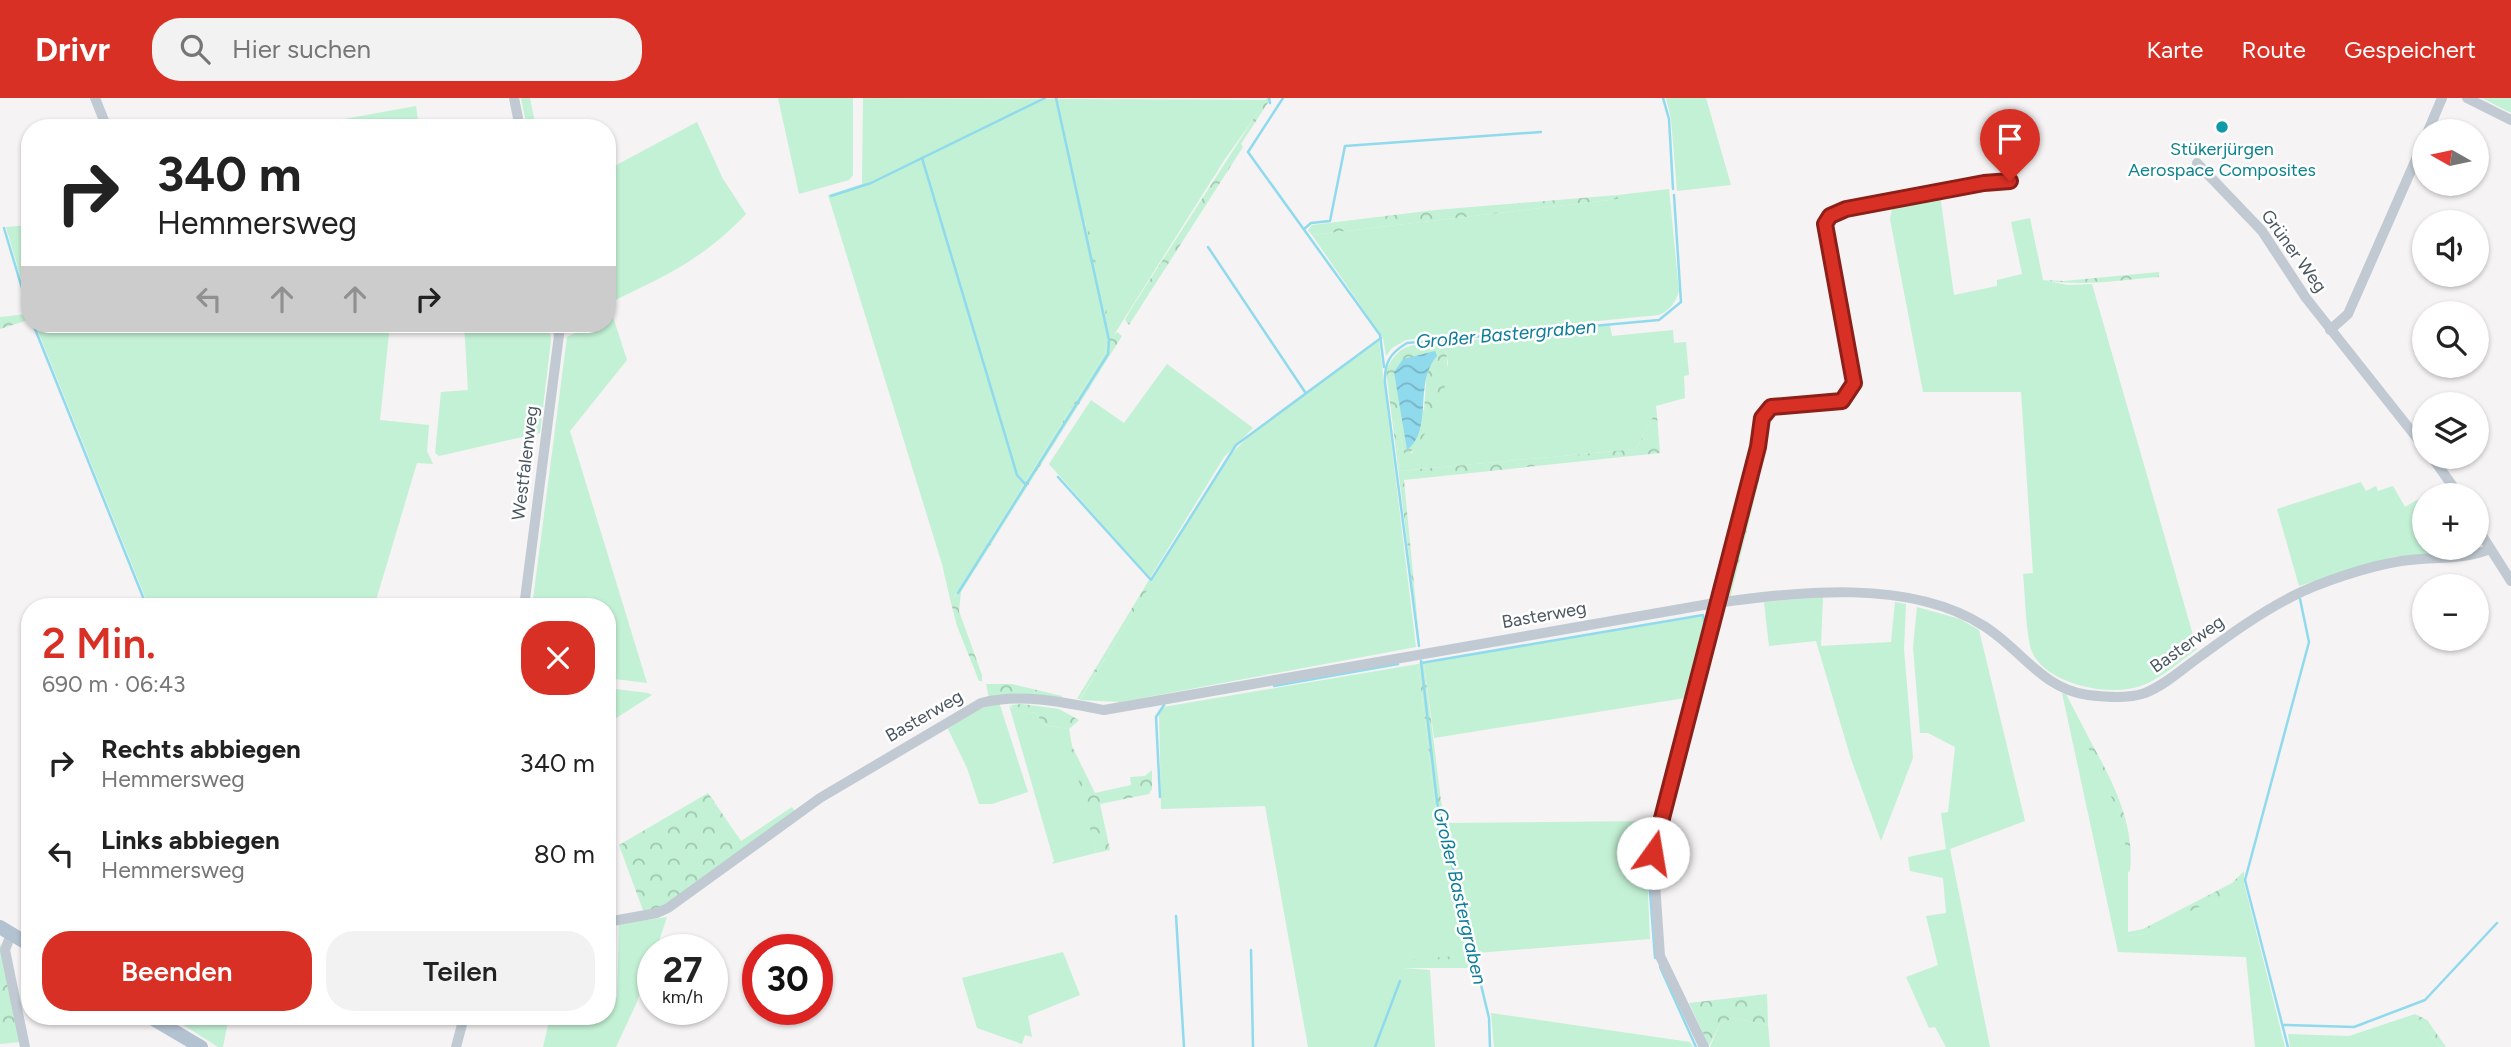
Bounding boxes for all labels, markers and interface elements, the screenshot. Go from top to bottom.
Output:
search box [152,18,642,81]
text: Drivr [35,30,110,69]
icon: search [176,30,214,68]
text: Hier suchen [232,33,371,65]
text: Karte [2147,35,2203,64]
text: Route [2241,35,2306,64]
text: Gespeichert [2344,35,2476,64]
pin [1980,109,2040,181]
marker: Stükerjürgen Aerospace Composites [2214,119,2230,135]
north arrow [2412,119,2488,196]
map controls [2412,119,2489,651]
icon: arrive [1991,120,2029,158]
place label: Stükerjürgen Aerospace Composites [2128,138,2316,181]
text: 340 m [157,144,301,203]
icon: right [42,147,133,238]
text: Hemmersweg [157,204,357,242]
street label: Grüner Weg [2257,205,2331,297]
button: sound [2412,210,2489,287]
icon: left [190,280,228,318]
icon: ahead [263,280,301,318]
icon: ahead [336,280,374,318]
icon: right [409,280,447,318]
button: search [2412,301,2489,378]
water label: Großer Bastergraben [1415,315,1598,353]
button: layers [2412,392,2489,469]
street label: Westfalenweg [507,404,543,522]
button: + [2412,483,2489,560]
button: − [2412,574,2489,651]
street label: Basterweg [1500,597,1588,633]
street label: Basterweg [2146,610,2228,678]
text: 2 Min. [42,618,156,669]
button: close [521,621,595,695]
text: 690 m · 06:43 [42,670,186,698]
street label: Basterweg [881,685,967,747]
text: Rechts abbiegen [101,733,301,765]
icon: right [42,744,80,782]
text: 340 m [519,747,595,779]
text: Hemmersweg [101,765,245,793]
water label: Großer Bastergraben [1428,805,1492,987]
position arrow [1616,816,1690,890]
text: Links abbiegen [101,824,280,856]
icon: left [42,835,80,873]
text: 80 m [534,838,595,870]
text: Hemmersweg [101,856,245,884]
button: Beenden [42,931,312,1011]
button: Teilen [326,931,595,1011]
speed limit sign: 30 [742,934,833,1025]
text: 27 [663,949,702,991]
text: km/h [662,986,703,1008]

